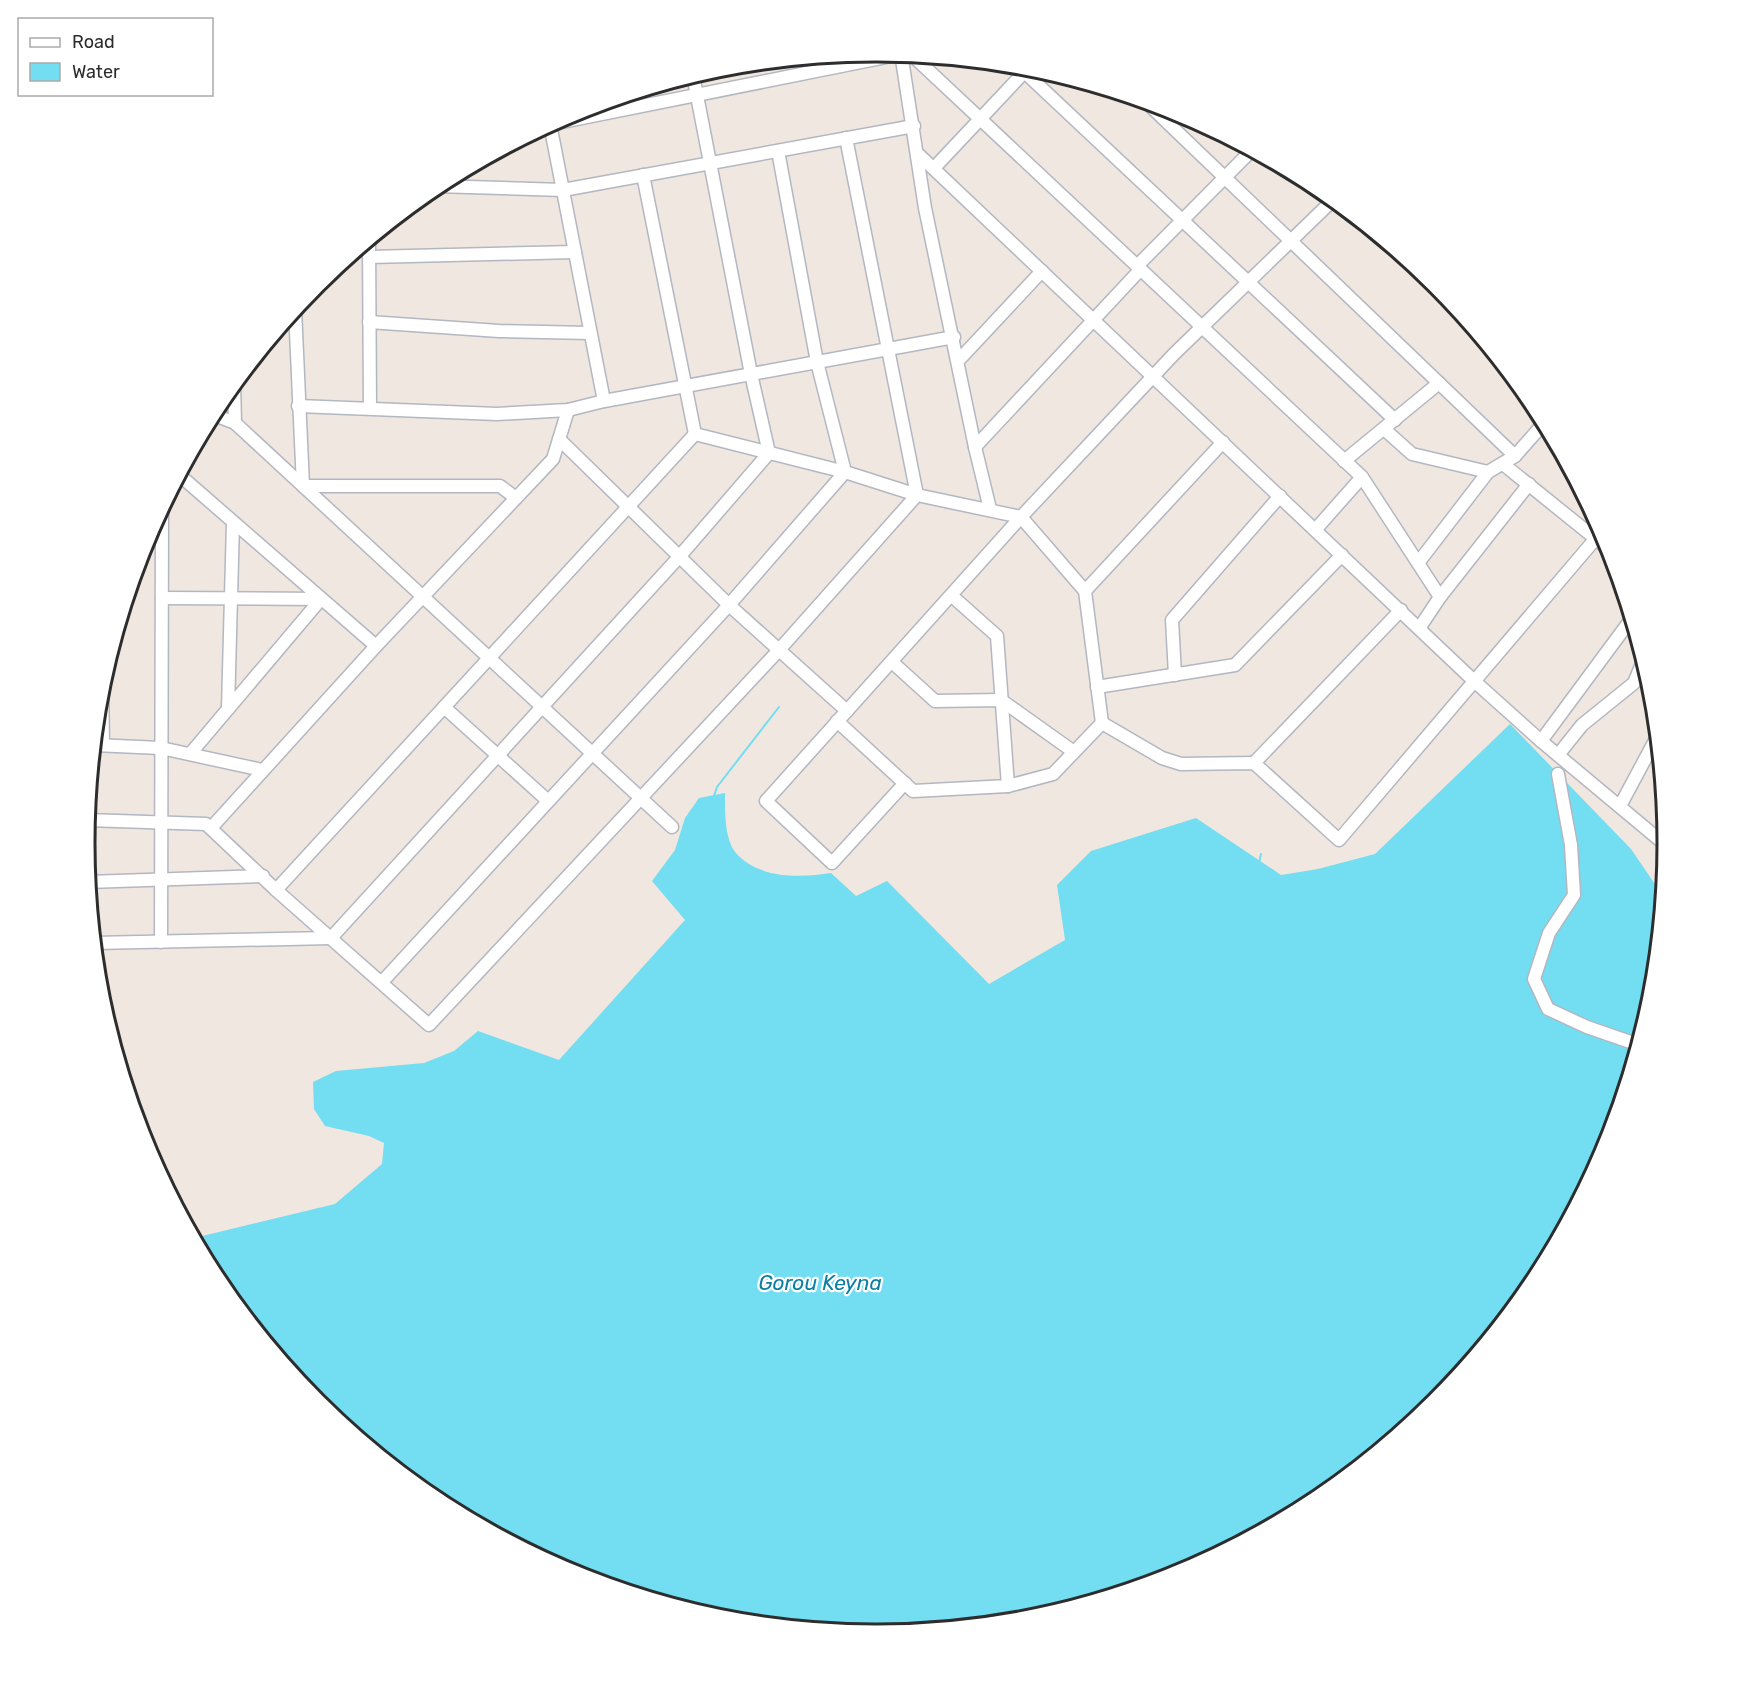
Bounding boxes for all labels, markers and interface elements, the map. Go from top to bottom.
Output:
legend [18,18,213,96]
text: Road [72,31,115,53]
text: Water [72,61,120,83]
water label: Gorou Keyna [758,1270,882,1295]

